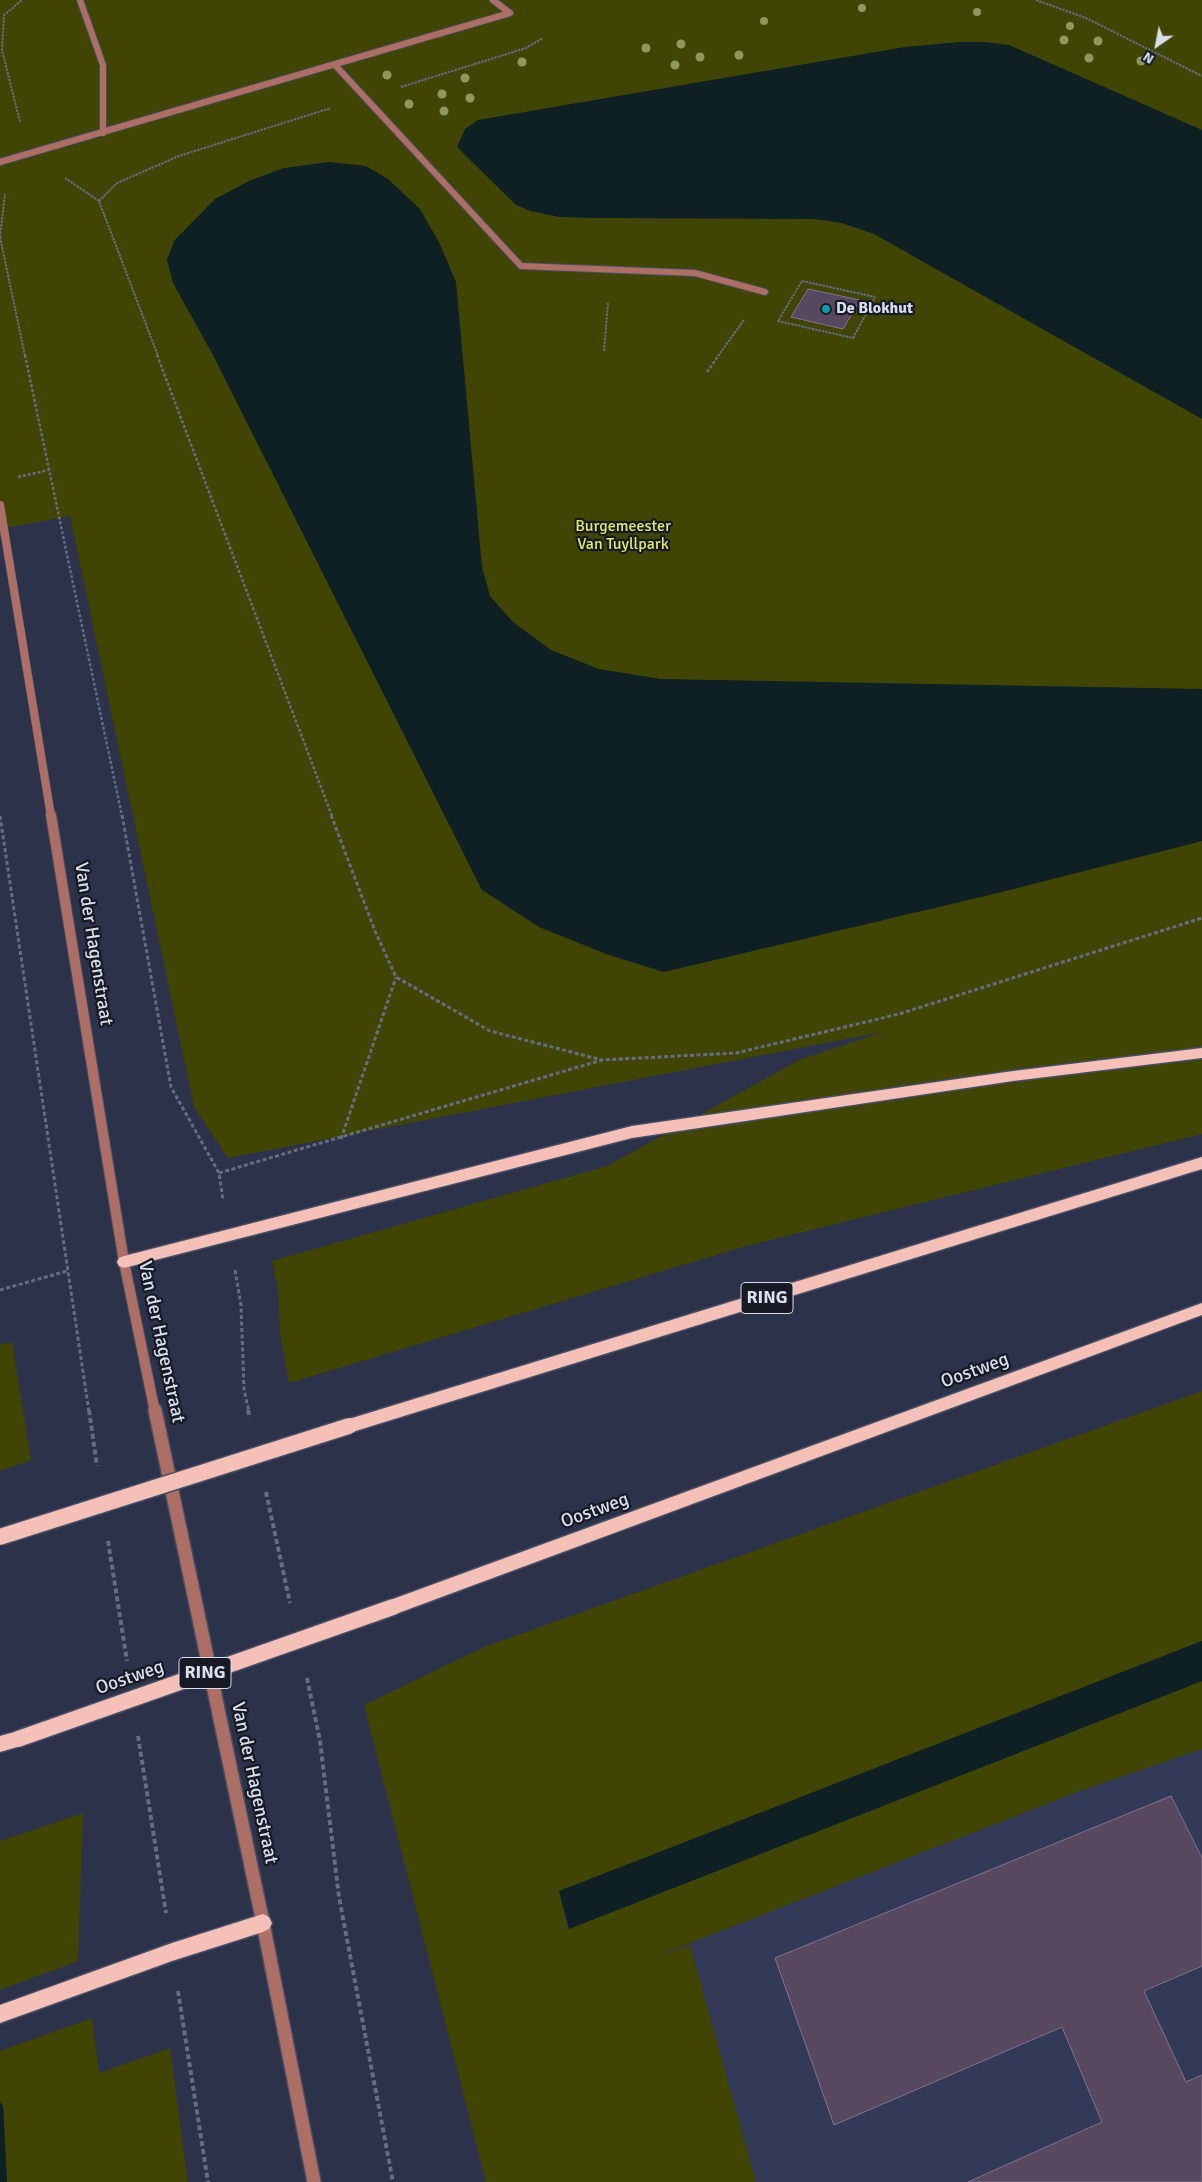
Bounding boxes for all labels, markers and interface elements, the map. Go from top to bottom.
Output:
north arrow [1132,20,1182,70]
text: N [1140,48,1157,68]
place label: De Blokhut [836,299,913,319]
marker: De Blokhut [820,303,832,315]
park label: Burgemeester Van Tuyllpark [575,517,671,555]
street label: Van der Hagenstraat [69,861,117,1027]
street label: Van der Hagenstraat [133,1259,189,1425]
road number: RING [741,1282,793,1314]
street label: Oostweg [938,1348,1012,1394]
street label: Oostweg [558,1488,632,1534]
street label: Oostweg [93,1656,167,1700]
road number: RING [179,1658,231,1689]
street label: Van der Hagenstraat [226,1700,282,1866]

